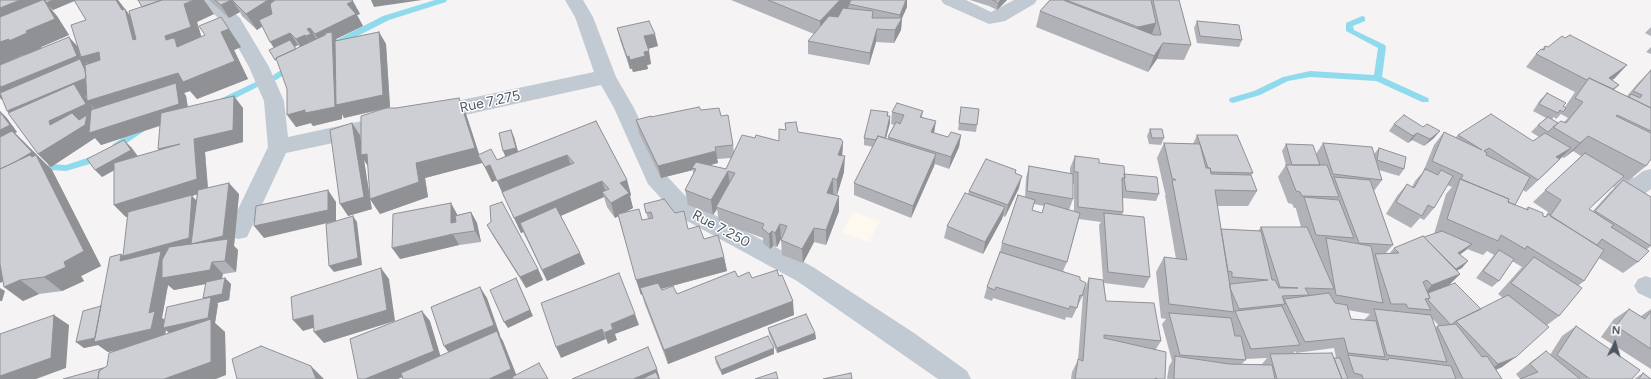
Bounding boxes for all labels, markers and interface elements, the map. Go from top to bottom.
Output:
street label: Rue 7.275 [458,87,522,117]
street label: Rue 7.250 [689,207,753,251]
north arrow [1595,323,1635,363]
text: N [1611,324,1621,337]

